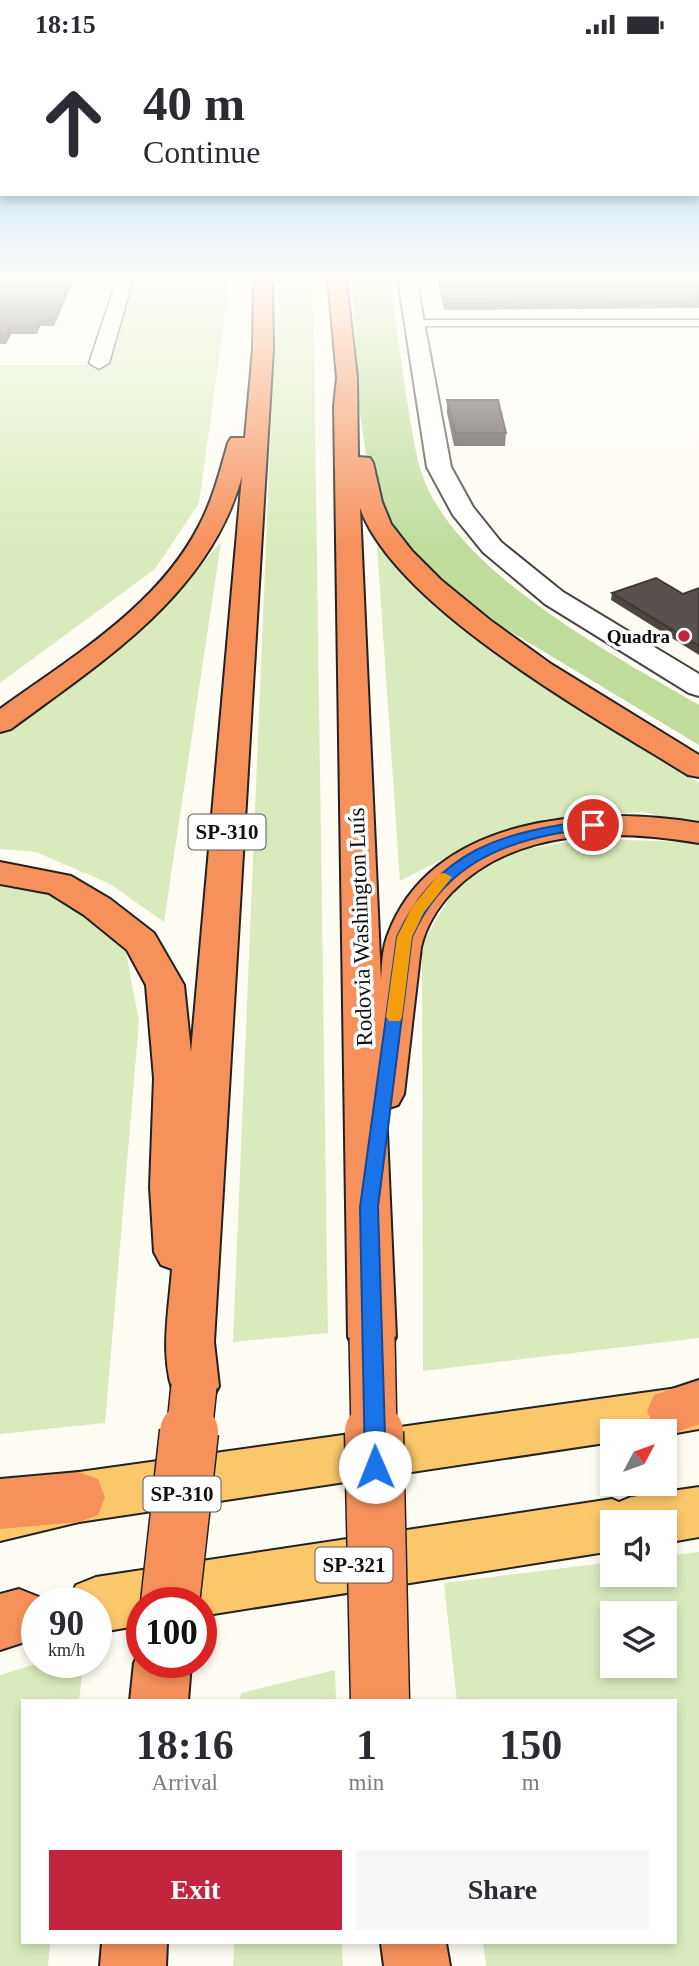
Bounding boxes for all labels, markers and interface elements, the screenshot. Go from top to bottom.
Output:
text: 18:15 [35,10,96,39]
text: 40 m [143,76,245,131]
icon: ahead [28,77,119,168]
text: Continue [143,134,260,170]
place label: Quadra [607,626,670,647]
marker: Quadra [676,628,692,644]
pin [563,795,623,855]
icon: arrive [574,806,612,844]
street label: Rodovia Washington Luís [344,807,377,1047]
road number: SP-310 [188,815,266,849]
north arrow [600,1419,677,1496]
map controls [600,1419,677,1678]
position arrow [338,1430,412,1504]
road number: SP-310 [144,1477,220,1511]
button: sound [600,1510,677,1587]
road number: SP-321 [316,1547,392,1583]
speed limit sign: 100 [126,1587,217,1678]
button: layers [600,1601,677,1678]
text: 90 [49,1604,84,1643]
text: km/h [48,1640,85,1660]
text: 18:16 [136,1722,234,1768]
text: 1 [356,1722,377,1768]
text: 150 [499,1722,562,1768]
text: Arrival [152,1770,218,1795]
text: min [349,1770,384,1795]
text: m [522,1770,540,1795]
button: Exit [49,1850,342,1930]
button: Share [356,1850,649,1930]

